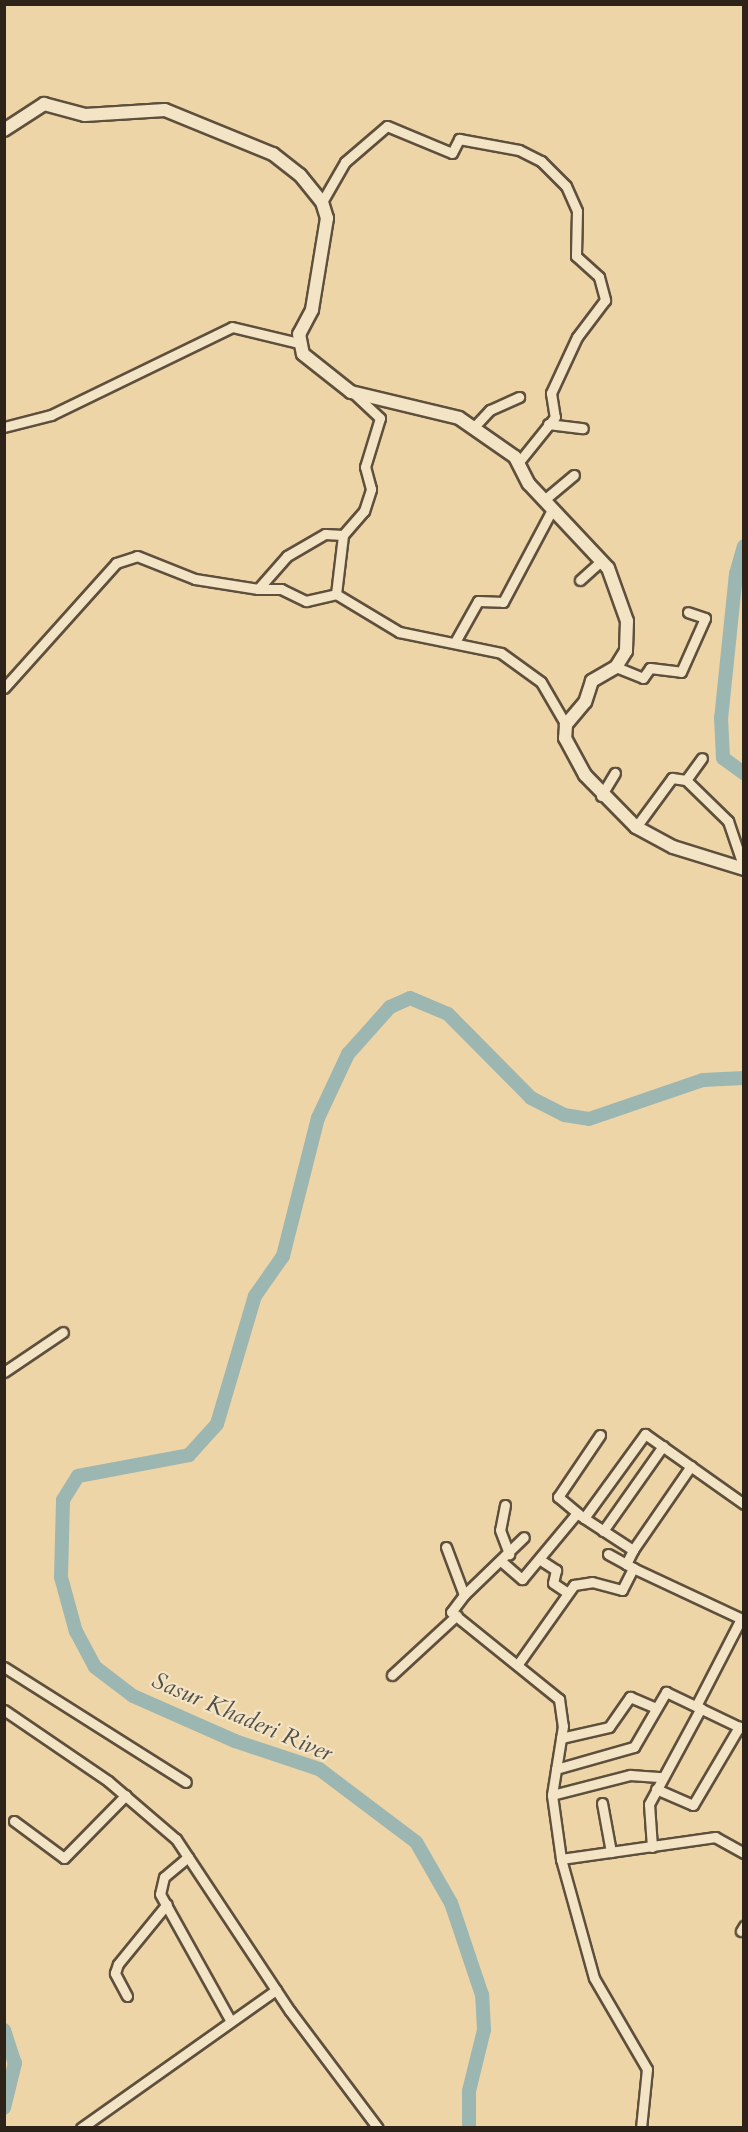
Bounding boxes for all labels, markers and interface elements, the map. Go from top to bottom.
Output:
water label: Sasur Khaderi River [147,1666,337,1768]

